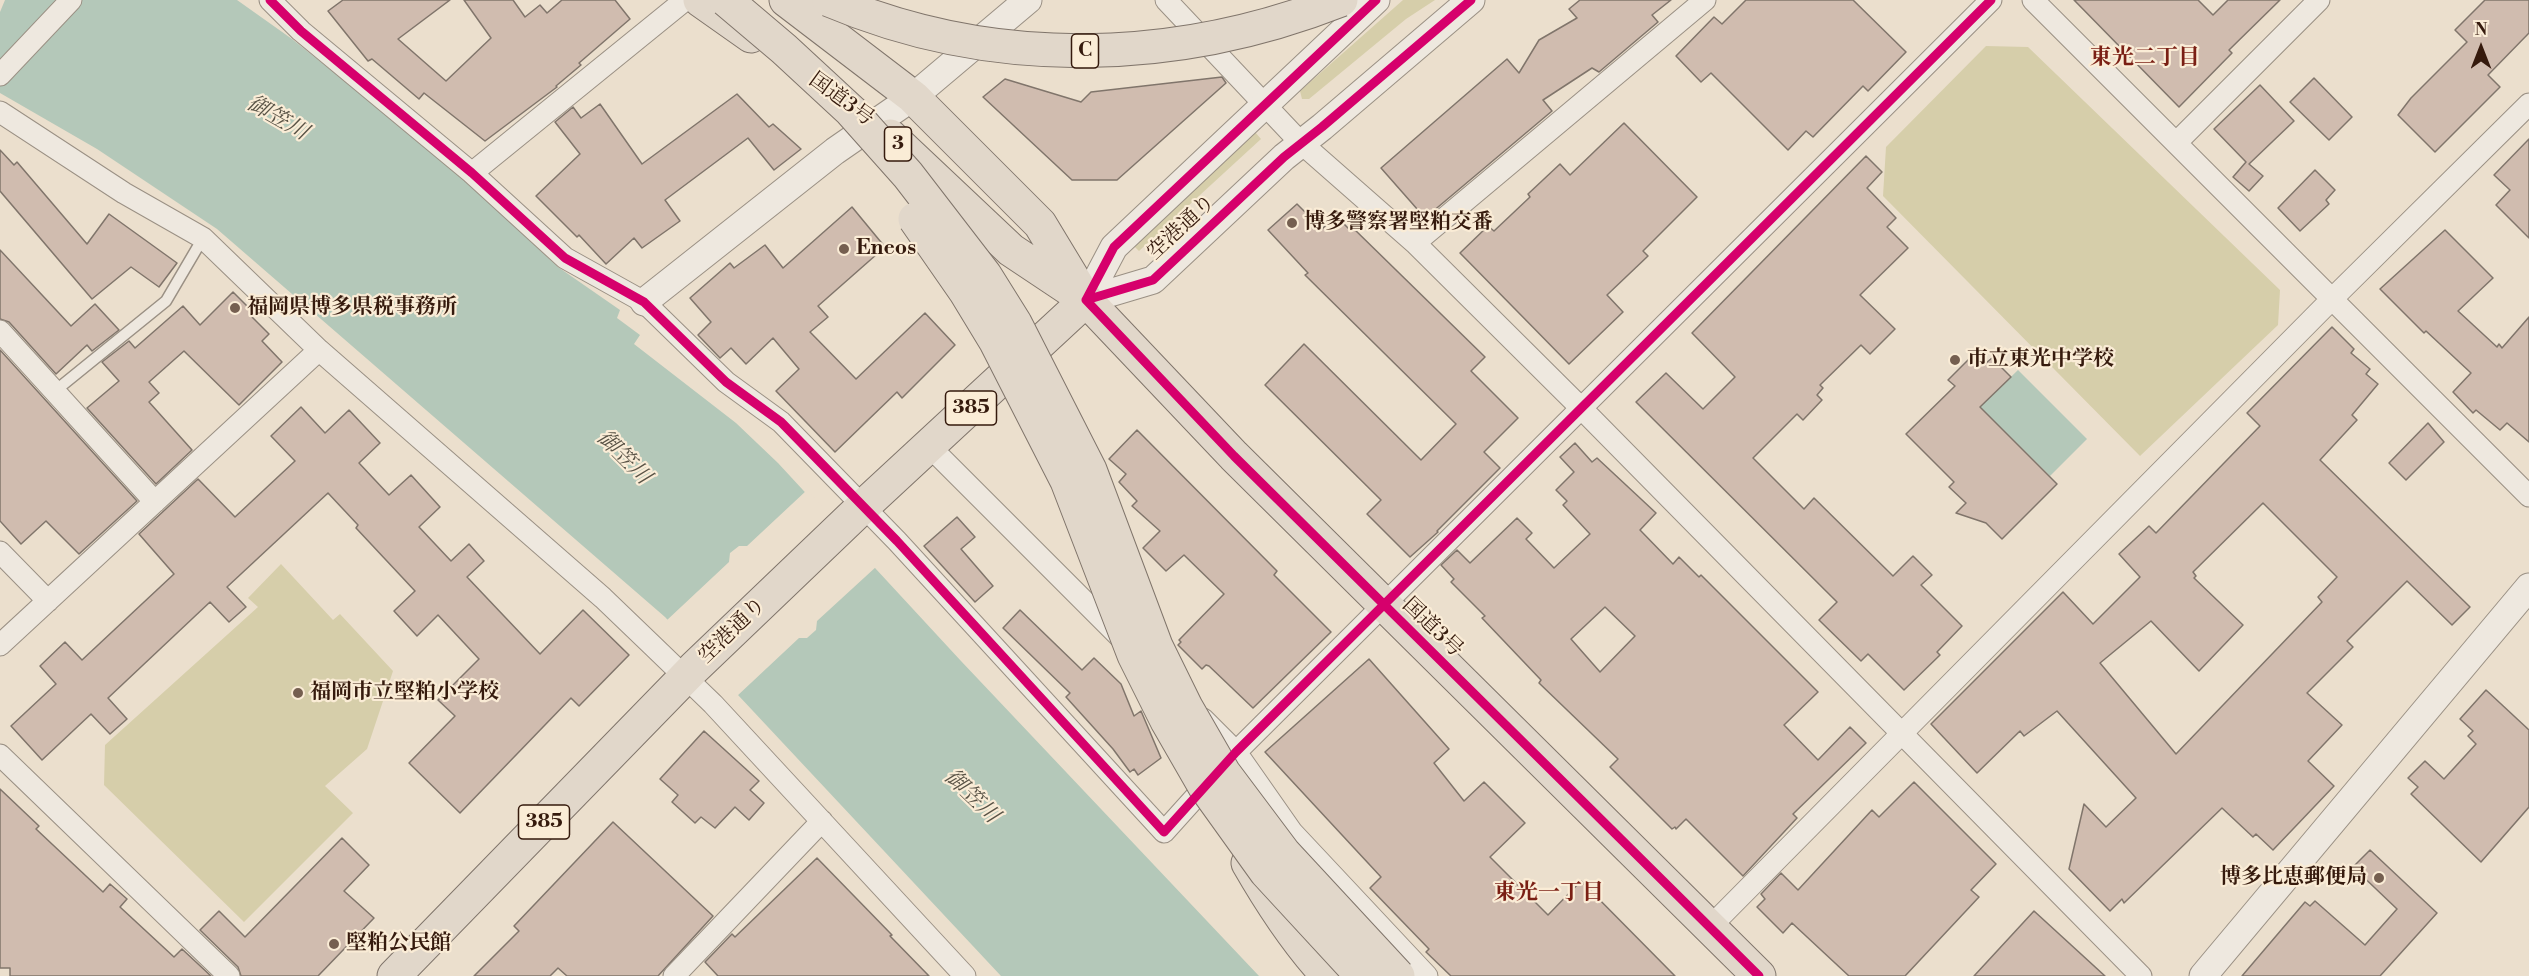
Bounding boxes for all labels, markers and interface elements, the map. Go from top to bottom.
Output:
north arrow [2451,18,2511,78]
text: N [2475,20,2487,40]
road number: C [1072,34,1098,68]
district label: 東光二丁目 [2090,46,2200,72]
street label: 国道3号 [803,68,879,132]
water label: 御笠川 [242,91,312,147]
road number: 3 [884,127,912,161]
street label: 空港通り [1143,190,1221,266]
place label: 博多警察署堅粕交番 [1304,210,1493,236]
marker: 博多警察署堅粕交番 [1285,216,1299,230]
place label: Eneos [856,236,916,262]
marker: Eneos [837,242,851,256]
place label: 福岡県博多県税事務所 [247,295,457,321]
marker: 福岡県博多県税事務所 [228,301,242,315]
place label: 市立東光中学校 [1967,347,2114,373]
marker: 市立東光中学校 [1948,353,1962,367]
road number: 385 [946,391,996,425]
water label: 御笠川 [590,425,656,491]
street label: 空港通り [694,593,772,669]
street label: 国道3号 [1396,593,1468,663]
place label: 福岡市立堅粕小学校 [310,680,499,706]
marker: 福岡市立堅粕小学校 [291,686,305,700]
water label: 御笠川 [938,765,1004,829]
road number: 385 [518,805,570,839]
place label: 博多比恵郵便局 [2220,865,2367,891]
marker: 博多比恵郵便局 [2372,871,2386,885]
district label: 東光一丁目 [1494,881,1604,907]
place label: 堅粕公民館 [346,931,451,957]
marker: 堅粕公民館 [327,937,341,951]

